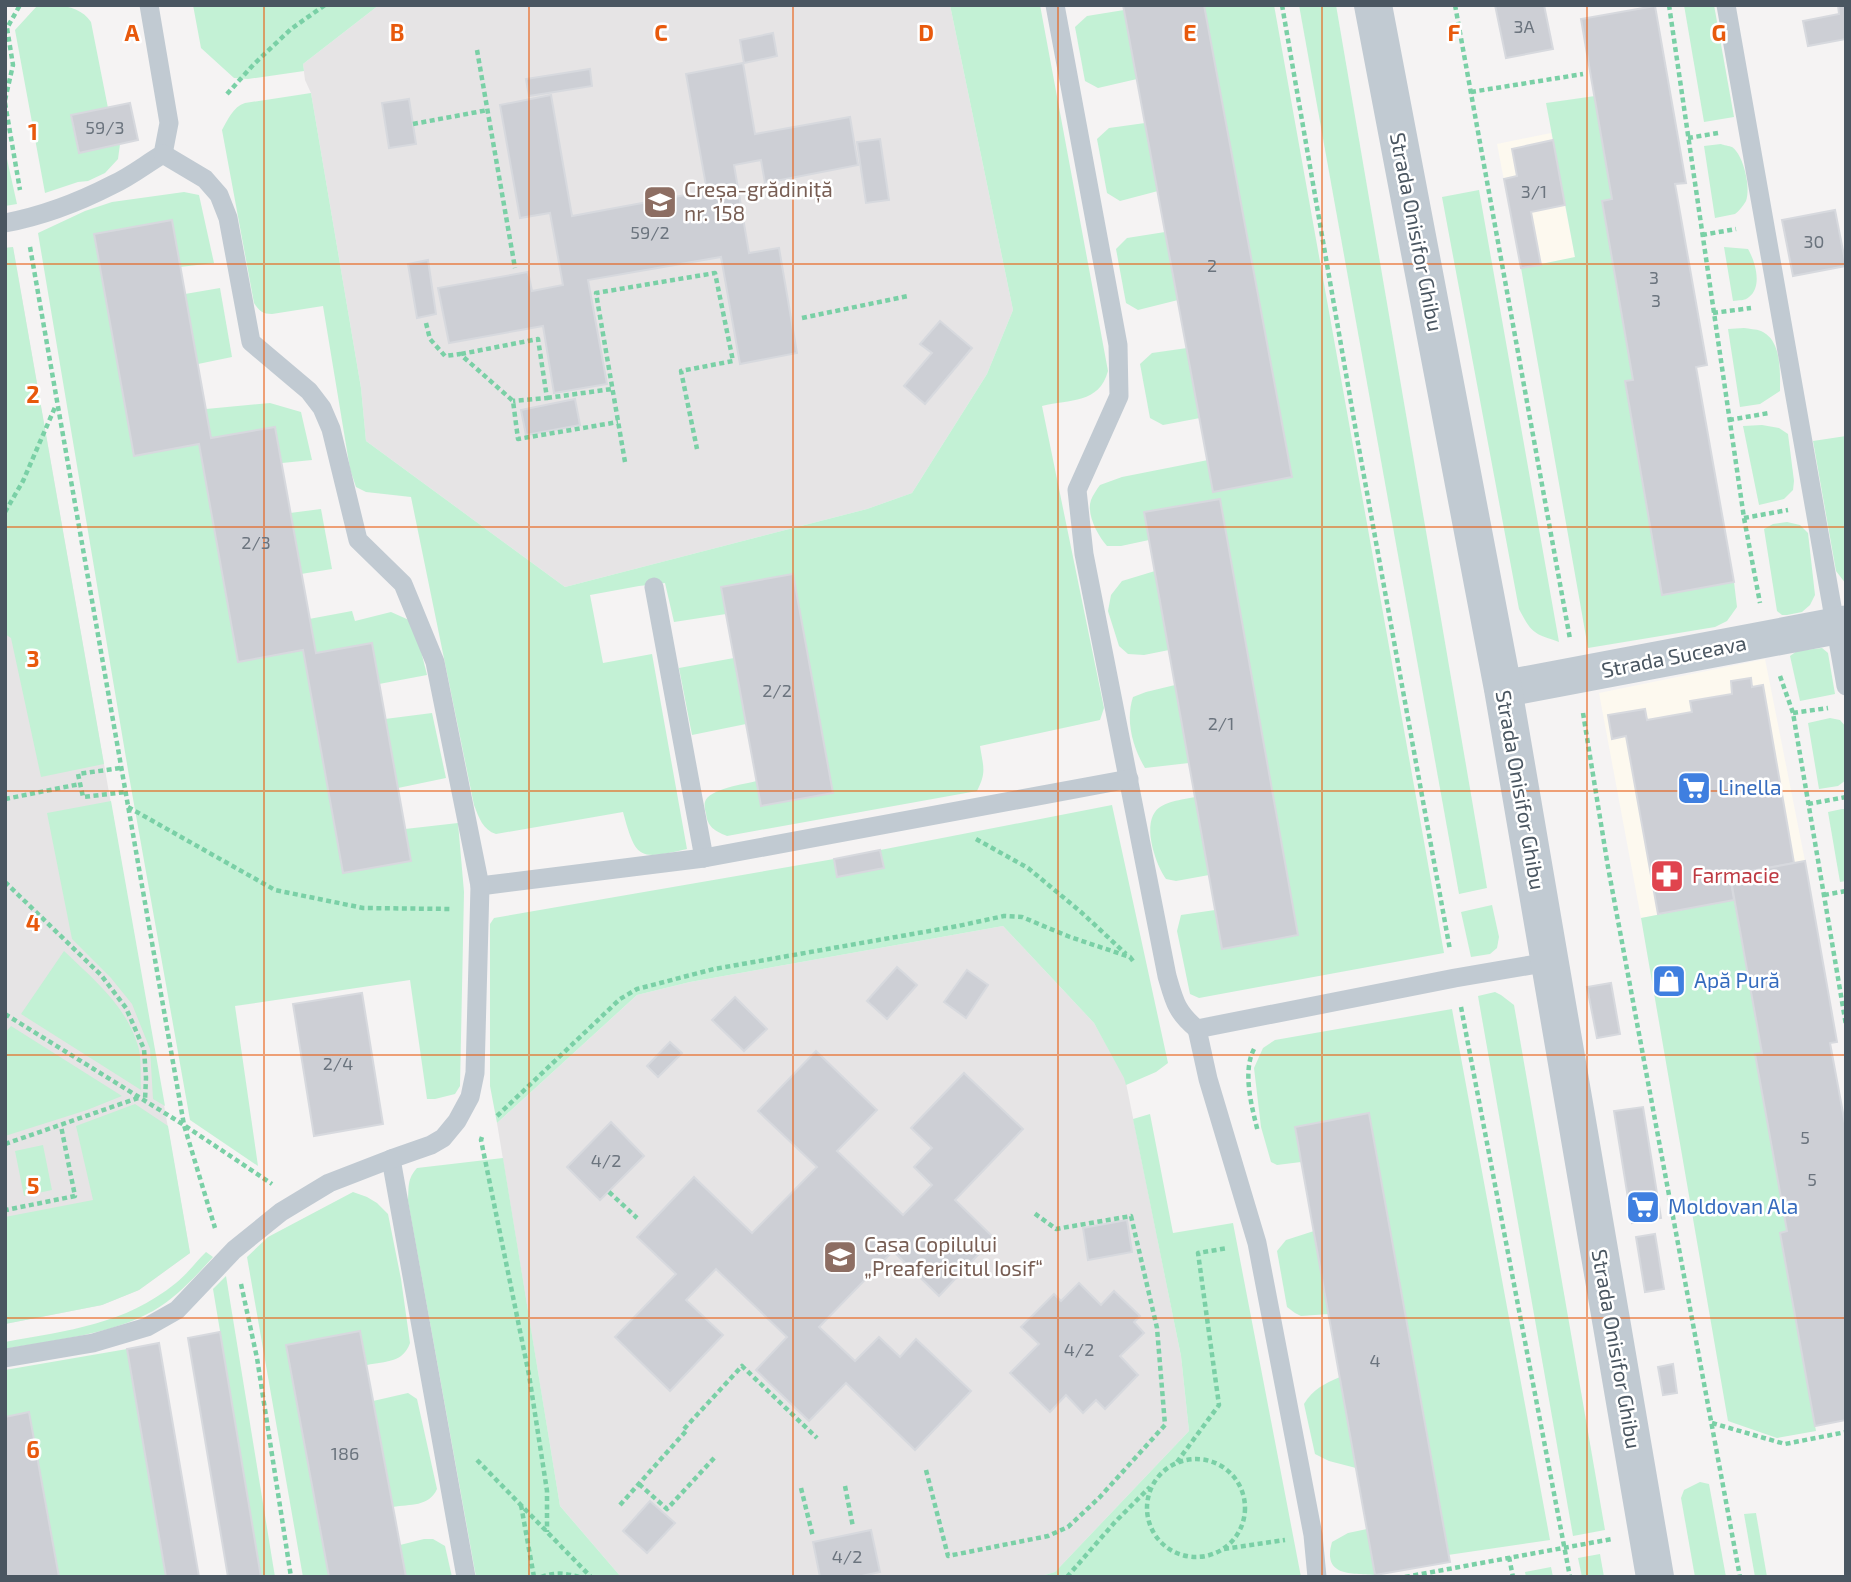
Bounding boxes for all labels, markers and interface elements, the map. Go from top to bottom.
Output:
house number: 3A [1513,15,1535,37]
text: A [124,18,140,46]
text: B [390,18,404,46]
text: C [654,18,668,46]
text: D [918,18,934,46]
text: E [1183,18,1197,46]
text: F [1448,18,1461,46]
text: G [1712,18,1726,46]
house number: 59/3 [85,116,125,138]
text: 1 [28,117,38,145]
street label: Strada Onisifor Ghibu [1386,130,1449,333]
place label: Creșa-grădiniță nr. 158 [684,176,833,225]
house number: 3/1 [1521,180,1547,202]
school or university icon: Creșa-grădiniță nr. 158 [641,183,679,221]
house number: 59/2 [630,221,670,243]
house number: 30 [1804,230,1824,252]
house number: 2 [1207,254,1217,276]
house number: 3 [1649,266,1659,288]
house number: 3 [1651,289,1661,311]
text: 2 [26,380,40,408]
house number: 2/3 [241,531,271,553]
street label: Strada Suceava [1599,629,1748,682]
text: 3 [26,644,40,672]
house number: 2/2 [762,679,792,701]
street label: Strada Onisifor Ghibu [1492,688,1551,891]
house number: 2/1 [1208,712,1234,734]
supermarket icon: Linella [1675,769,1713,807]
place label: Linella [1718,774,1781,799]
pharmacy icon: Farmacie [1648,857,1686,895]
place label: Farmacie [1692,862,1779,887]
text: 4 [26,908,40,936]
shop icon: Apă Pură [1650,962,1688,1000]
place label: Apă Pură [1694,967,1780,992]
house number: 2/4 [323,1052,353,1074]
house number: 5 [1800,1126,1810,1148]
house number: 4/2 [591,1149,621,1171]
house number: 5 [1807,1168,1817,1190]
text: 5 [27,1171,39,1199]
supermarket icon: Moldovan Ala [1624,1188,1662,1226]
place label: Moldovan Ala [1668,1193,1798,1218]
place label: Casa Copilului „Preafericitul Iosif“ [864,1231,1043,1280]
school or university icon: Casa Copilului „Preafericitul Iosif“ [821,1238,859,1276]
street label: Strada Onisifor Ghibu [1588,1247,1647,1450]
house number: 4/2 [1064,1338,1094,1360]
house number: 4 [1369,1349,1381,1371]
text: 6 [26,1435,40,1463]
house number: 186 [331,1442,359,1464]
house number: 4/2 [832,1545,862,1567]

